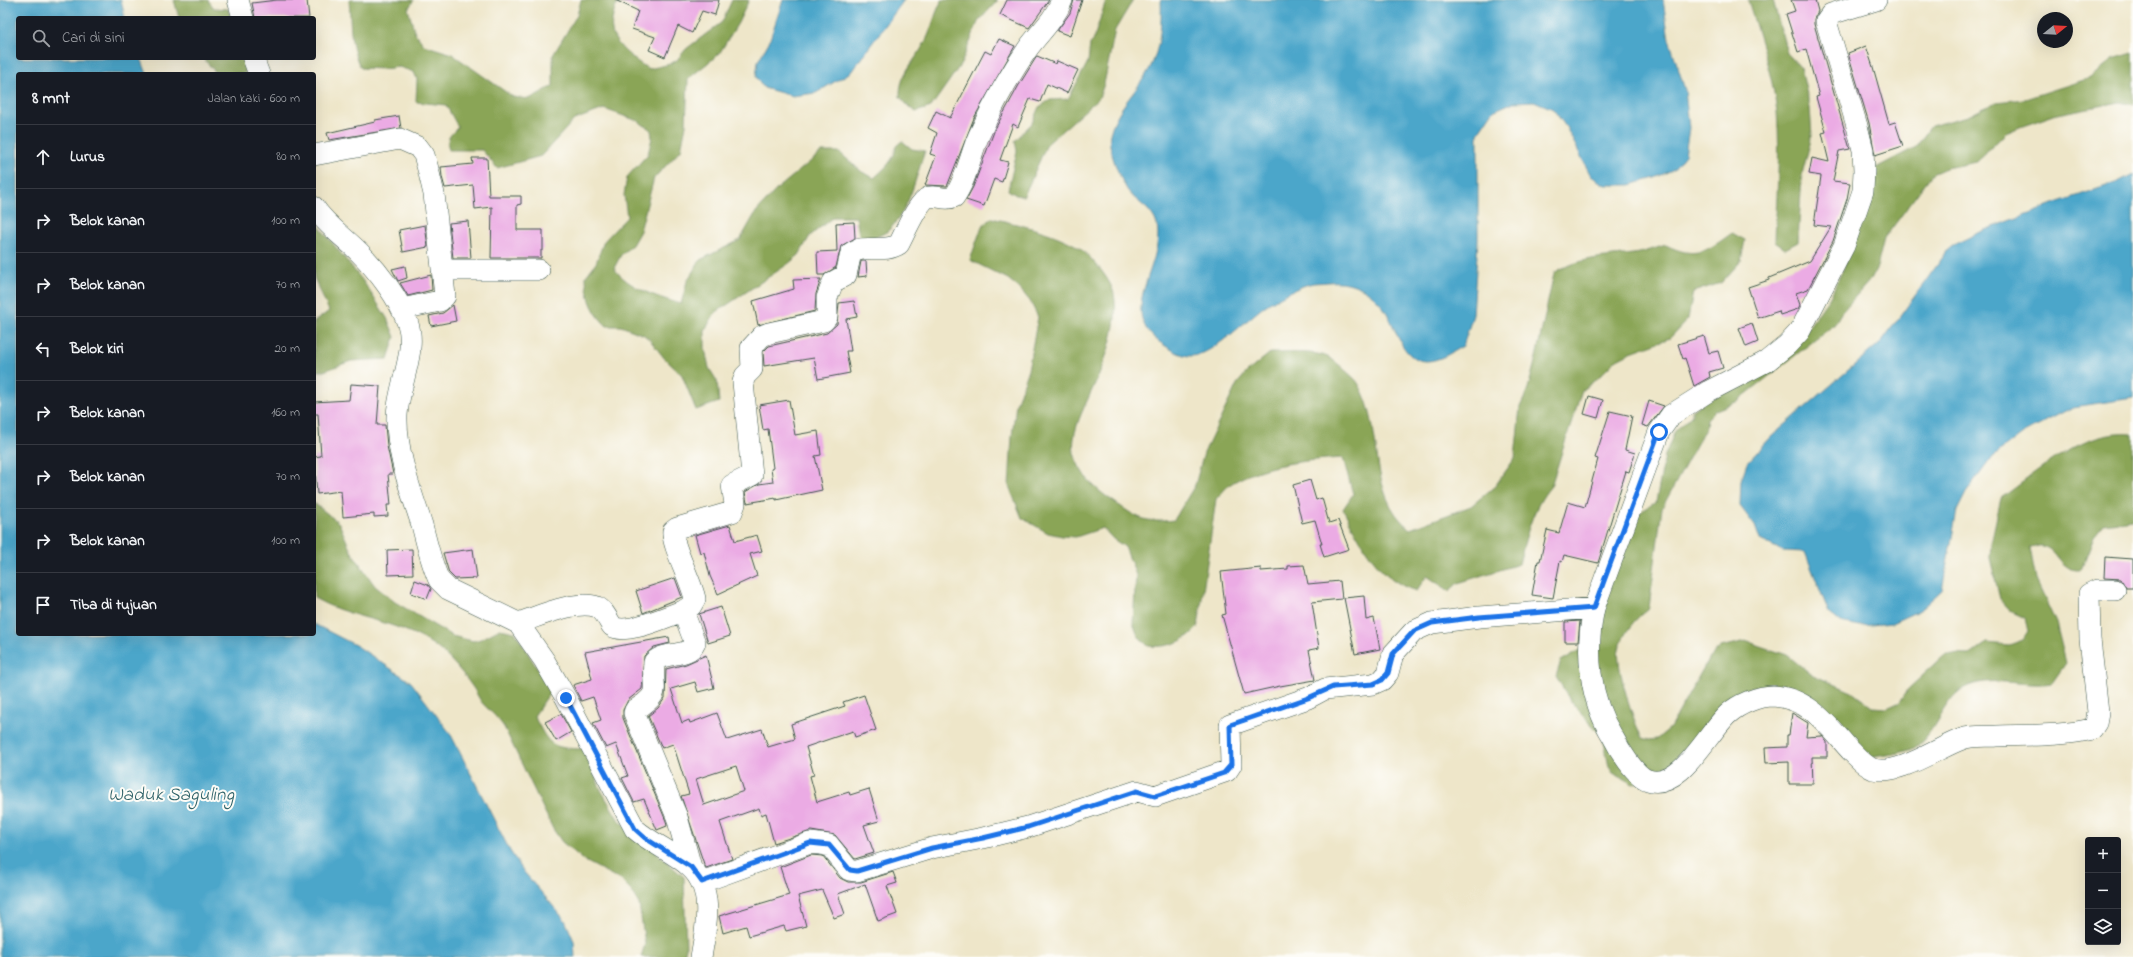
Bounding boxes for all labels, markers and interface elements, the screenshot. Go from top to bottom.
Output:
north arrow [2037,12,2073,48]
search box [16,16,316,60]
icon: search [30,27,52,49]
text: Cari di sini [62,27,125,49]
text: 8 mnt [32,86,70,111]
text: Jalan kaki · 600 m [207,89,300,108]
icon: ahead [32,146,54,168]
text: Lurus [70,146,105,168]
text: 80 m [276,147,300,166]
icon: right [32,210,54,232]
text: Belok kanan [70,210,145,232]
text: 100 m [271,211,300,230]
icon: right [32,274,54,296]
text: Belok kanan [70,274,145,296]
text: 70 m [276,275,300,294]
icon: left [32,338,54,360]
text: Belok kiri [70,338,124,360]
text: 20 m [275,339,300,358]
icon: right [32,402,54,424]
text: Belok kanan [70,402,145,424]
text: 160 m [271,403,300,422]
route start [1650,423,1668,441]
icon: right [32,466,54,488]
text: Belok kanan [70,466,145,488]
text: 70 m [276,467,300,486]
icon: right [32,530,54,552]
text: Belok kanan [70,530,145,552]
text: 100 m [271,531,300,550]
icon: arrive [32,594,54,616]
text: Tiba di tujuan [70,594,157,616]
route end [557,689,575,707]
water label: Waduk Saguling [108,782,234,810]
map controls [2085,837,2121,945]
button: + [2085,837,2121,873]
button: − [2085,873,2121,909]
button: layers [2085,909,2121,945]

